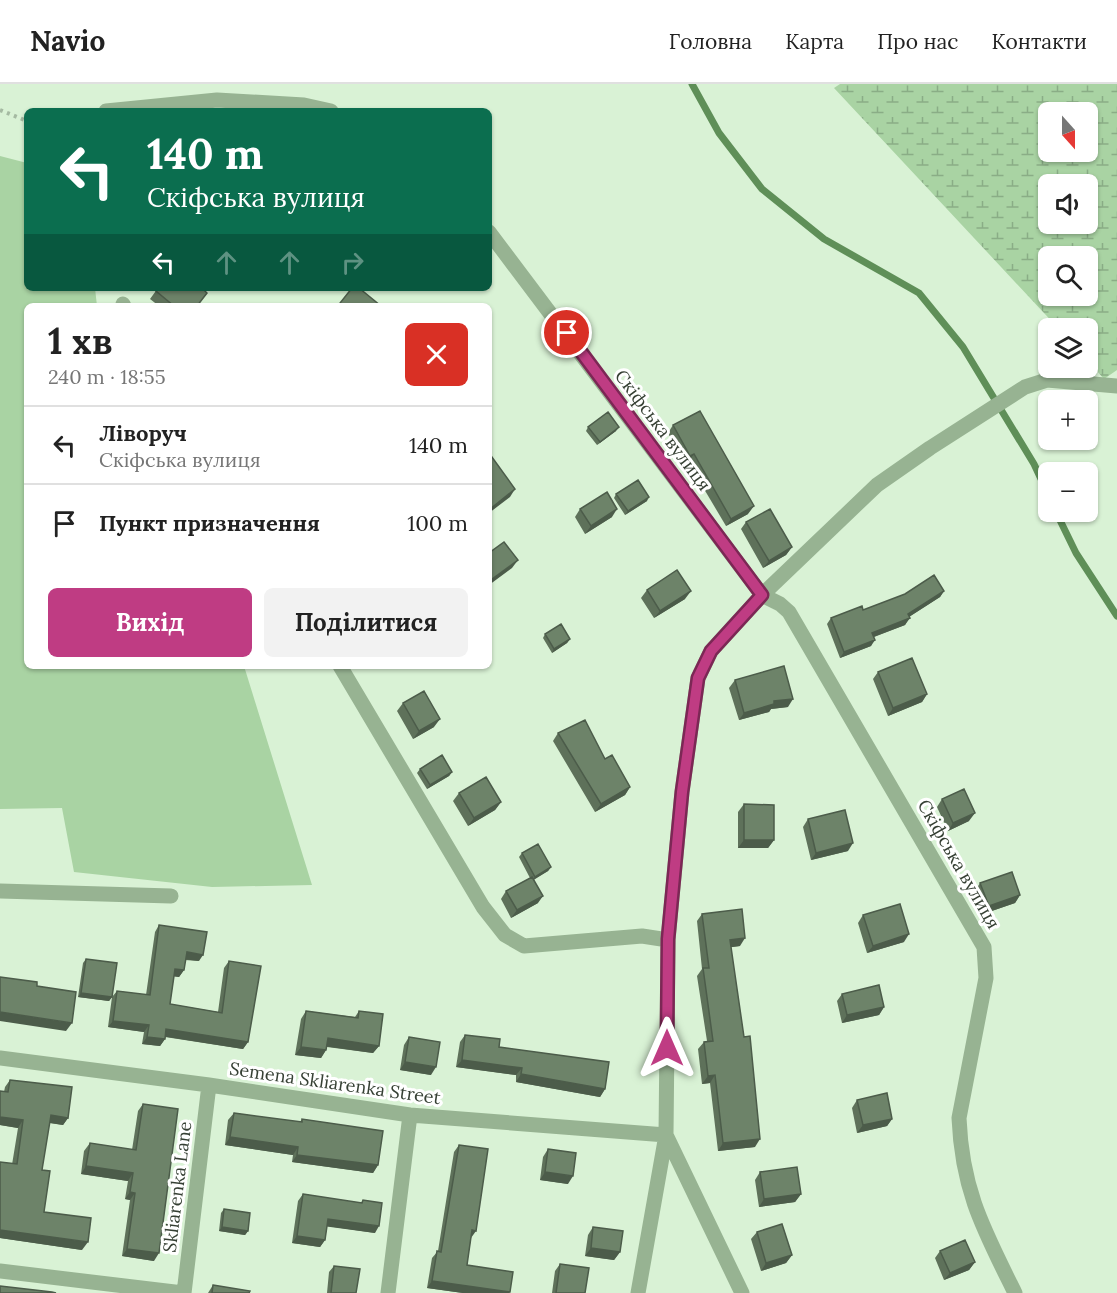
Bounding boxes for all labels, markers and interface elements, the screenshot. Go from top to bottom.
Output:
text: Navio [30,23,105,59]
text: Головна [669,28,752,55]
text: Карта [785,28,844,55]
text: Про нас [877,28,959,55]
text: Контакти [992,28,1087,55]
north arrow [1038,102,1098,162]
map controls [1038,102,1098,522]
text: 140 m [147,127,263,181]
icon: left [48,132,126,210]
button: sound [1038,174,1098,234]
text: Скіфська вулиця [147,180,365,214]
icon: left [147,246,180,279]
icon: ahead [210,246,243,279]
icon: ahead [273,246,306,279]
icon: right [336,246,369,279]
button: search [1038,246,1098,306]
pin [541,307,592,358]
icon: arrive [550,316,583,349]
text: 1 хв [48,318,113,364]
button: layers [1038,318,1098,378]
button: close [405,323,468,386]
text: 240 m · 18:55 [48,364,166,389]
street label: Скіфська вулиця [610,365,716,495]
button: + [1038,390,1098,450]
text: Ліворуч [99,419,187,447]
icon: left [48,429,81,462]
text: 140 m [409,431,468,459]
text: Скіфська вулиця [99,447,261,472]
button: − [1038,462,1098,522]
icon: arrive [48,507,81,540]
text: Пункт призначення [99,509,320,537]
text: 100 m [407,509,468,537]
button: Вихід [48,588,252,657]
button: Поділитися [264,588,468,657]
street label: Скіфська вулиця [913,795,1005,933]
position arrow [635,1016,699,1080]
street label: Semena Skliarenka Street [228,1057,442,1109]
street label: Skliarenka Lane [158,1120,196,1254]

